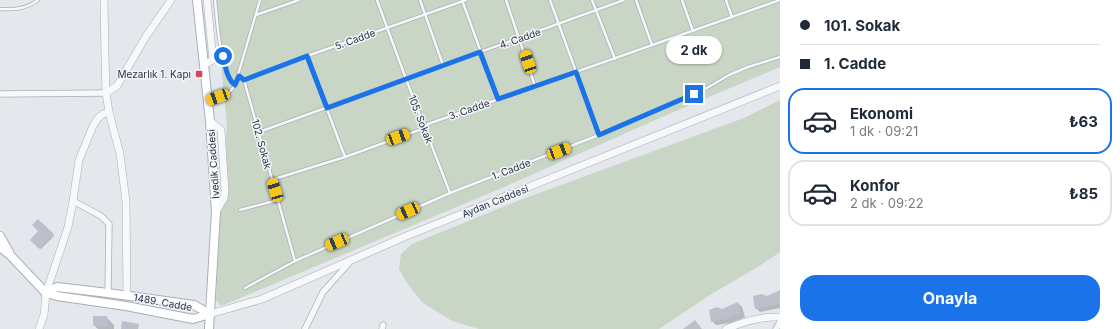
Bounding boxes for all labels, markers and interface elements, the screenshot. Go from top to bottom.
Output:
text: 101. Sokak [824,16,900,35]
street label: 4. Cadde [498,25,542,51]
street label: 5. Cadde [333,26,377,52]
callout: 2 dk [666,36,722,64]
text: 2 dk [680,42,708,58]
route start [214,47,232,65]
car [519,49,537,75]
text: 1. Cadde [824,54,886,73]
place label: Mezarlık 1. Kapı [117,68,191,80]
marker: Mezarlık 1. Kapı [194,69,204,79]
route end [685,85,703,103]
car [205,87,231,107]
street label: 105. Sokak [406,93,436,145]
street label: 3. Cadde [447,96,491,122]
icon: car [802,103,838,139]
text: Ekonomi [850,104,913,123]
text: ₺63 [1069,112,1098,131]
street label: 102. Sokak [250,118,275,171]
text: 1 dk · 09:21 [850,123,918,139]
car [385,127,411,147]
street label: İvedik Caddesi [204,129,221,199]
car [546,141,572,161]
street label: 1. Cadde [490,156,532,182]
icon: car [802,175,838,211]
text: Konfor [850,176,900,195]
car [266,177,284,203]
street label: Aydan Caddesi [460,182,530,220]
text: ₺85 [1069,184,1098,203]
text: 2 dk · 09:22 [850,195,924,211]
car [395,201,421,221]
car [324,232,350,252]
button: Onayla [800,275,1100,321]
street label: 1489. Cadde [133,291,193,313]

